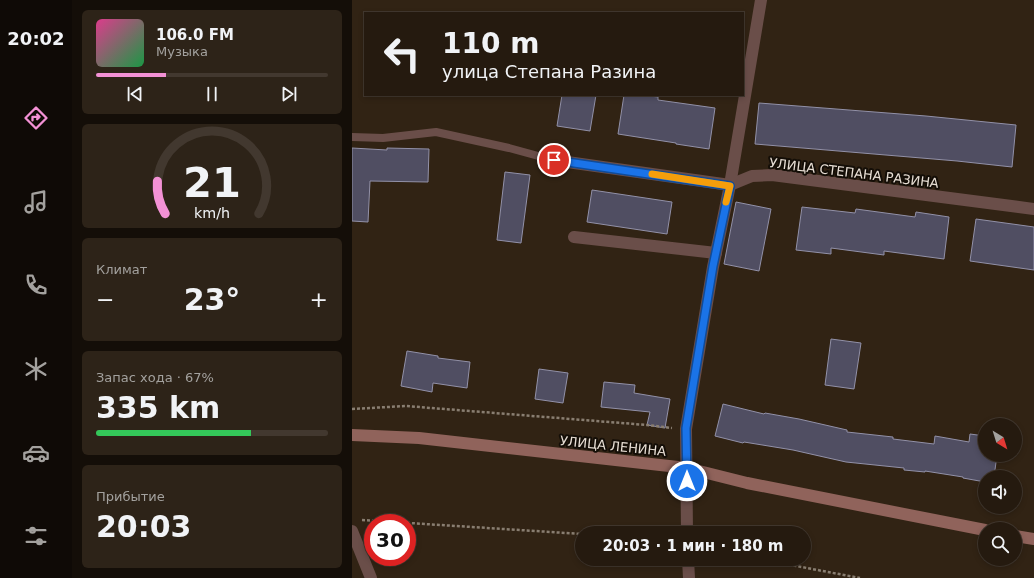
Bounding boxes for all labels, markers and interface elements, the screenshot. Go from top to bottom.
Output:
text: 106.0 FM [156,26,234,44]
text: 110 m [442,27,539,60]
text: 20:02 [7,28,65,49]
icon: left [376,28,428,80]
text: Музыка [156,44,208,59]
text: улица Степана Разина [442,61,656,82]
icon: previous [124,83,146,105]
icon: pause [201,83,223,105]
icon: next [278,83,300,105]
icon: directions [22,104,50,132]
pin [537,143,571,177]
icon: arrive [543,149,565,171]
street label: УЛИЦА СТЕПАНА РАЗИНА [768,155,940,191]
text: 21 [183,157,241,206]
icon: music [22,188,50,216]
text: km/h [194,204,230,220]
text: Климат [96,262,147,277]
icon: phone [22,271,50,299]
text: 23° [184,282,240,317]
text: − [96,287,114,312]
text: + [310,287,328,312]
icon: climate [22,355,50,383]
text: Запас хода · 67% [96,370,214,385]
text: 335 km [96,390,220,425]
north arrow [978,418,1022,462]
map controls [978,418,1022,566]
street label: УЛИЦА ЛЕНИНА [559,433,667,459]
icon: car [22,439,50,467]
position arrow [666,460,708,502]
button: sound [978,470,1022,514]
text: Прибытие [96,489,165,504]
text: 20:03 [96,509,192,544]
speed limit sign: 30 [364,514,416,566]
icon: filters [22,522,50,550]
button: search [978,522,1022,566]
text: 20:03 · 1 мин · 180 m [603,537,784,555]

